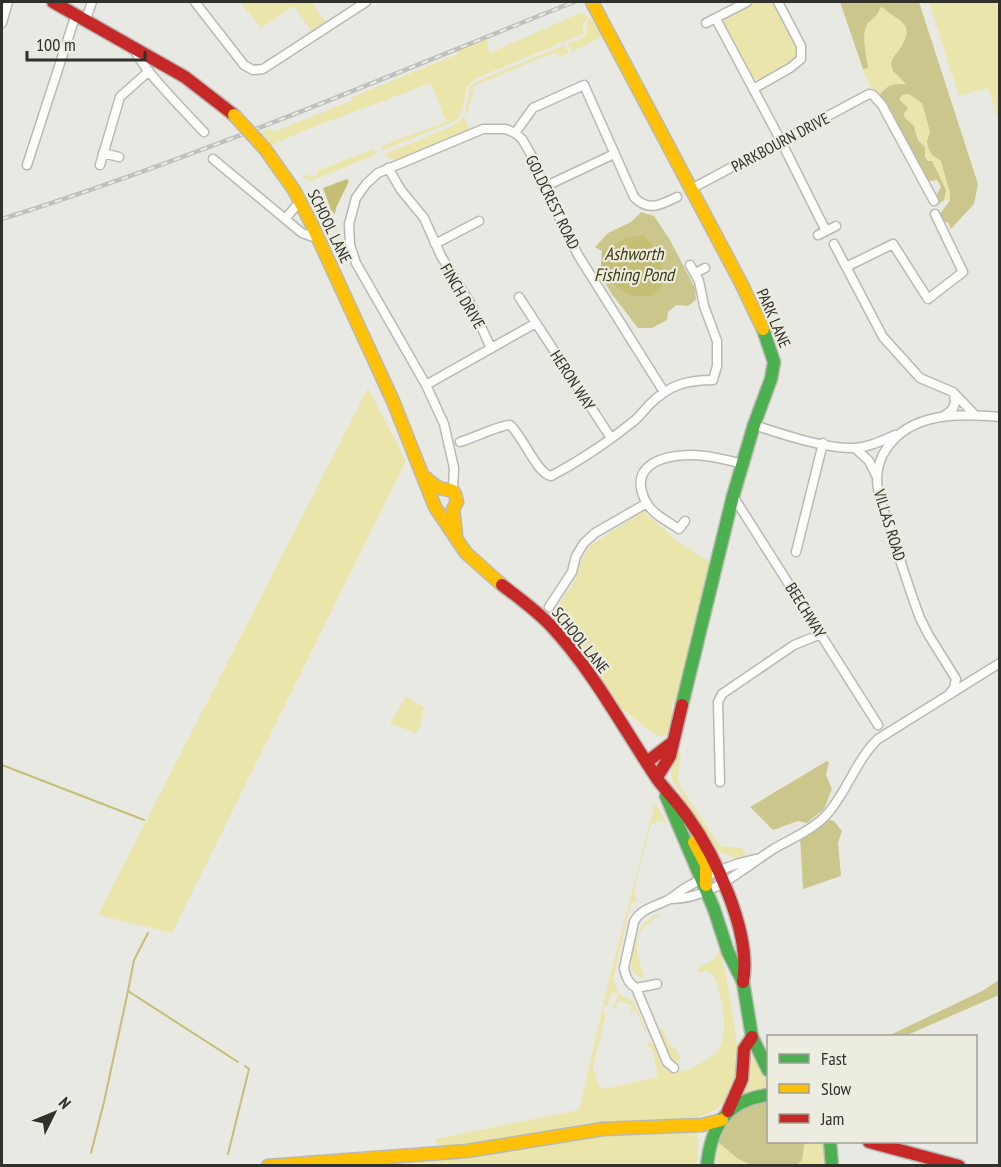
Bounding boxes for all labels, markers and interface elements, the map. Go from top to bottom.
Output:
scale bar [27,24,146,62]
text: 100 m [36,33,76,56]
street label: PARKBOURN DRIVE [728,108,832,176]
street label: GOLDCREST ROAD [522,152,584,252]
street label: SCHOOL LANE [304,186,356,266]
water label: Ashworth Fishing Pond [594,242,676,286]
street label: FINCH DRIVE [436,260,490,332]
street label: PARK LANE [753,285,795,351]
street label: HERON WAY [546,346,600,414]
street label: VILLAS ROAD [869,486,910,563]
street label: BEECHWAY [781,579,831,642]
street label: SCHOOL LANE [548,603,614,677]
legend [767,1035,977,1143]
text: Fast [821,1047,847,1070]
text: Slow [821,1077,852,1100]
north arrow [24,1083,84,1143]
text: N [55,1093,75,1113]
text: Jam [820,1107,844,1130]

